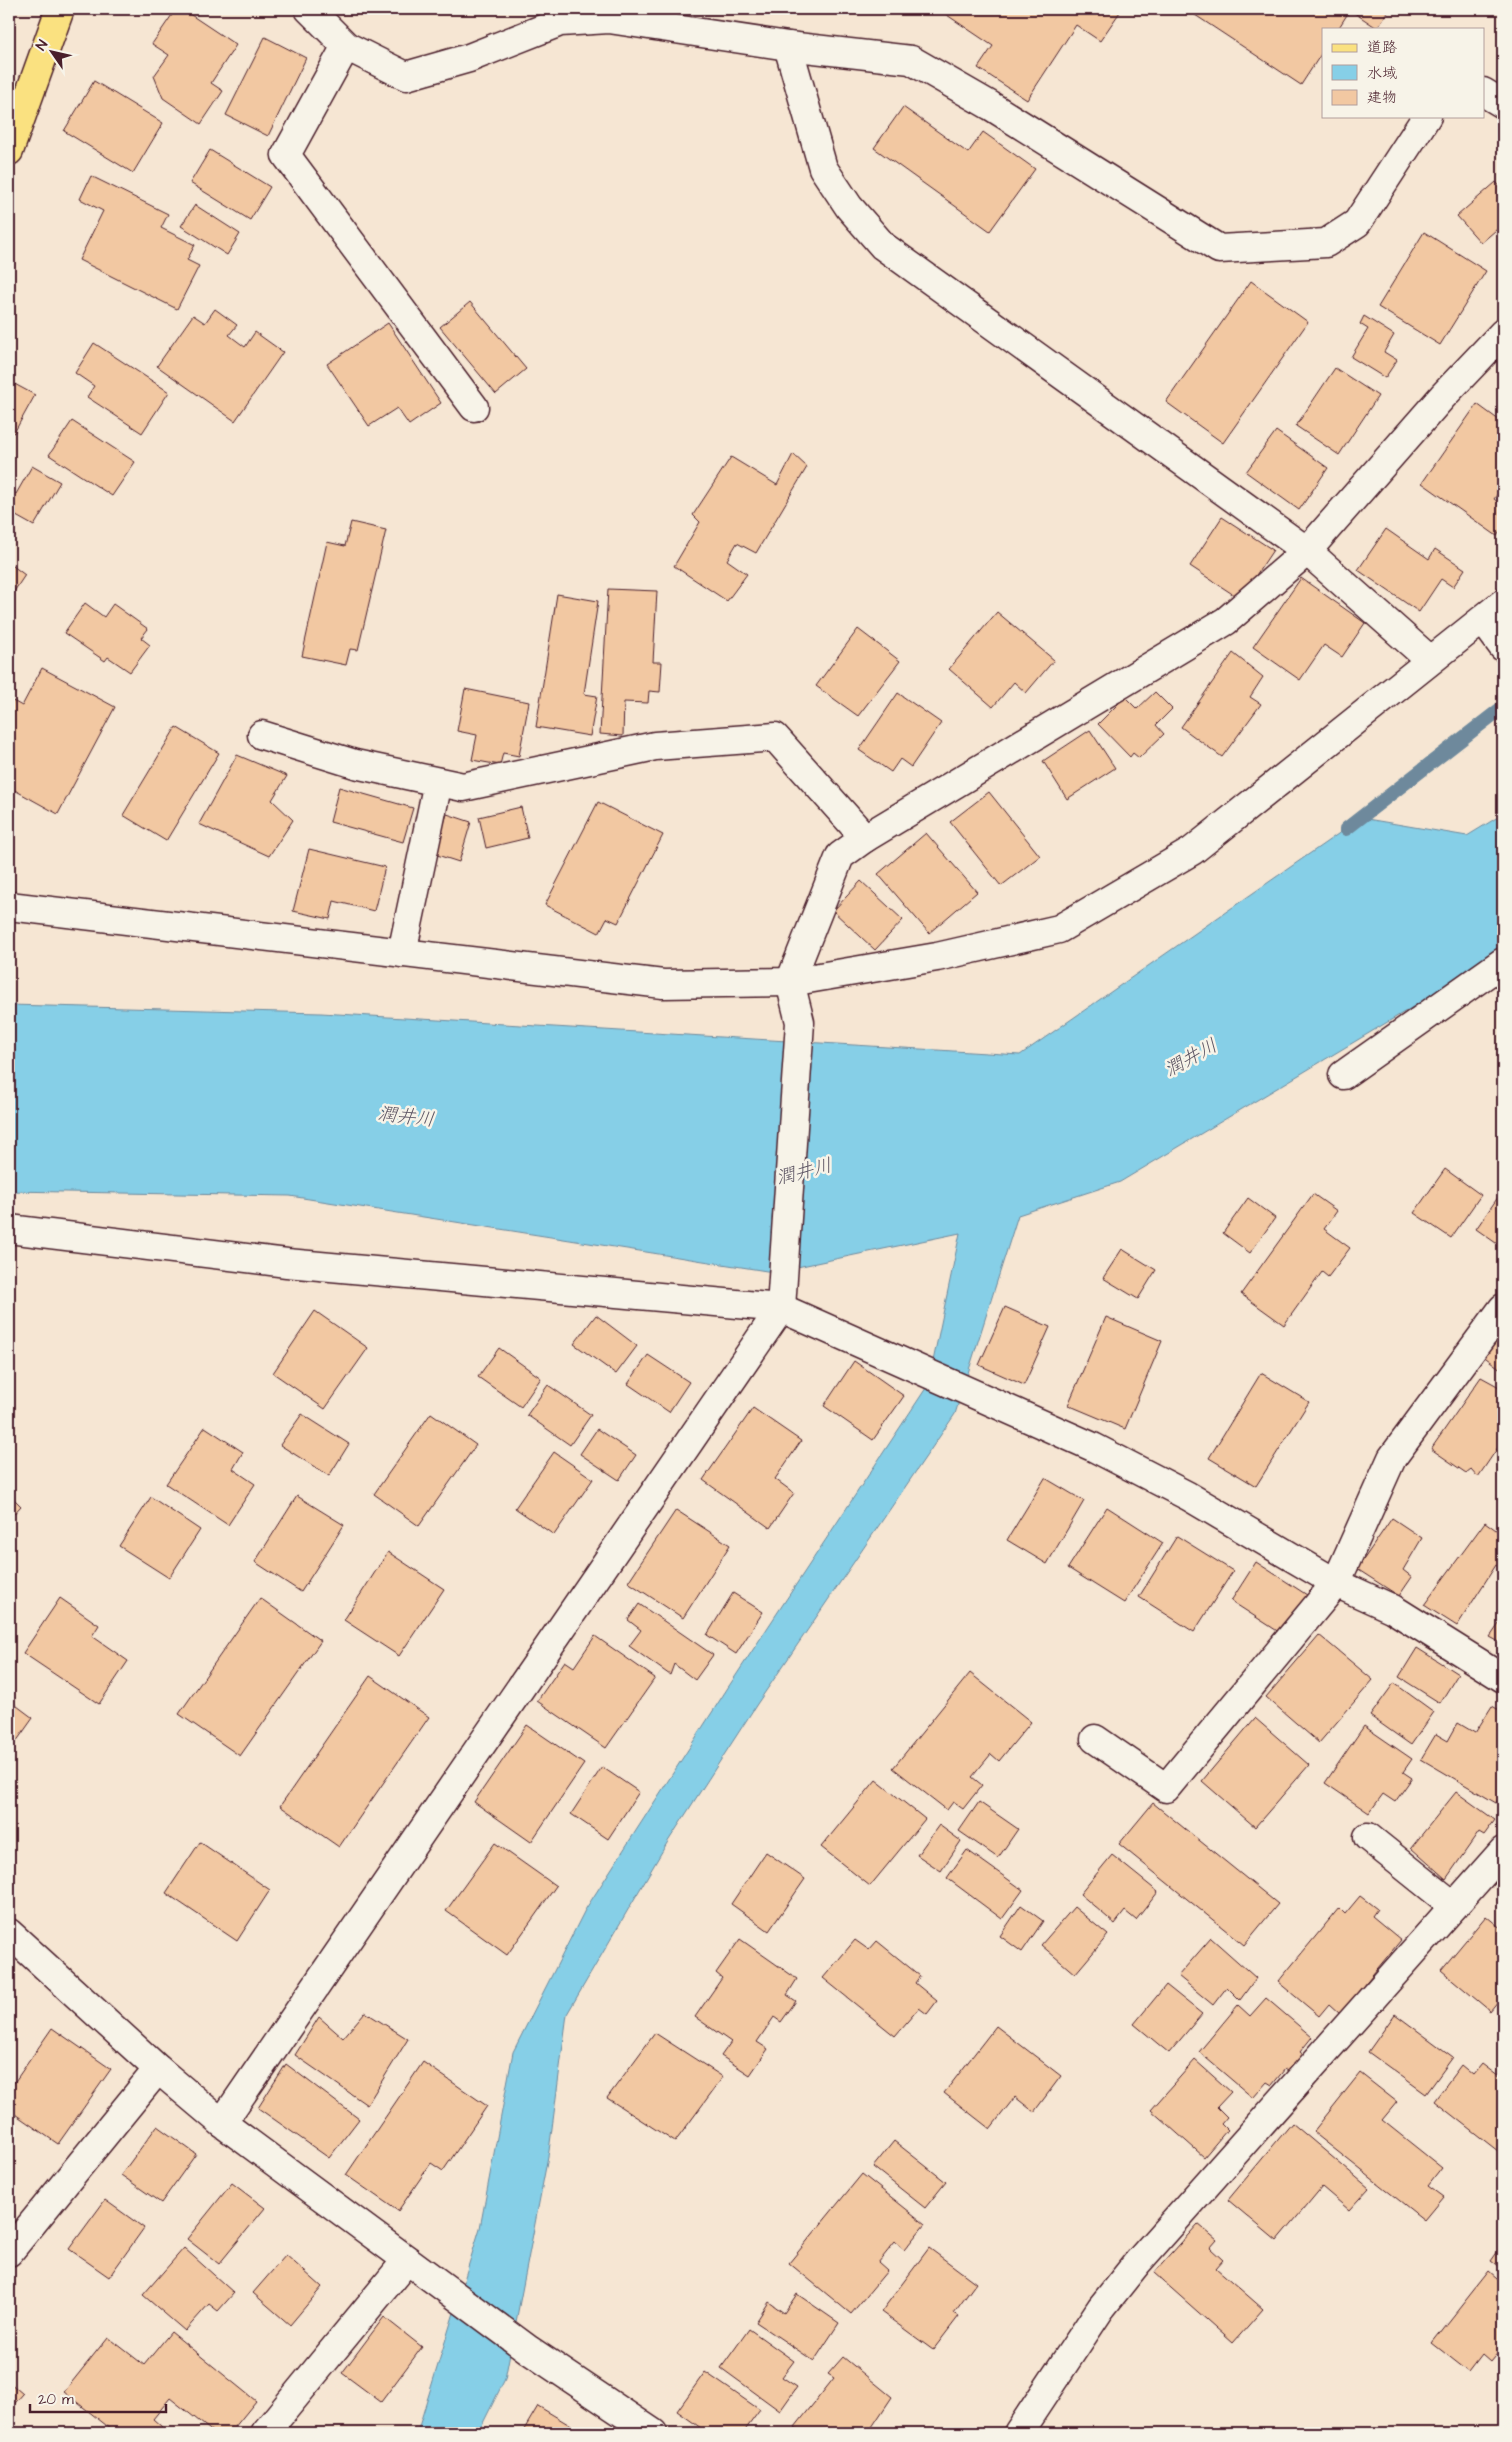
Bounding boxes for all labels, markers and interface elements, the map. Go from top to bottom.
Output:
north arrow [28,28,78,78]
legend [1322,28,1484,118]
text: N [31,36,53,55]
text: 道路 [1367,37,1397,58]
text: 水域 [1367,63,1397,84]
text: 建物 [1367,87,1397,108]
water label: 潤井川 [1160,1032,1222,1084]
water label: 潤井川 [376,1100,436,1134]
water label: 潤井川 [773,1152,835,1192]
scale bar [30,2382,166,2414]
text: 20 m [38,2389,74,2410]

